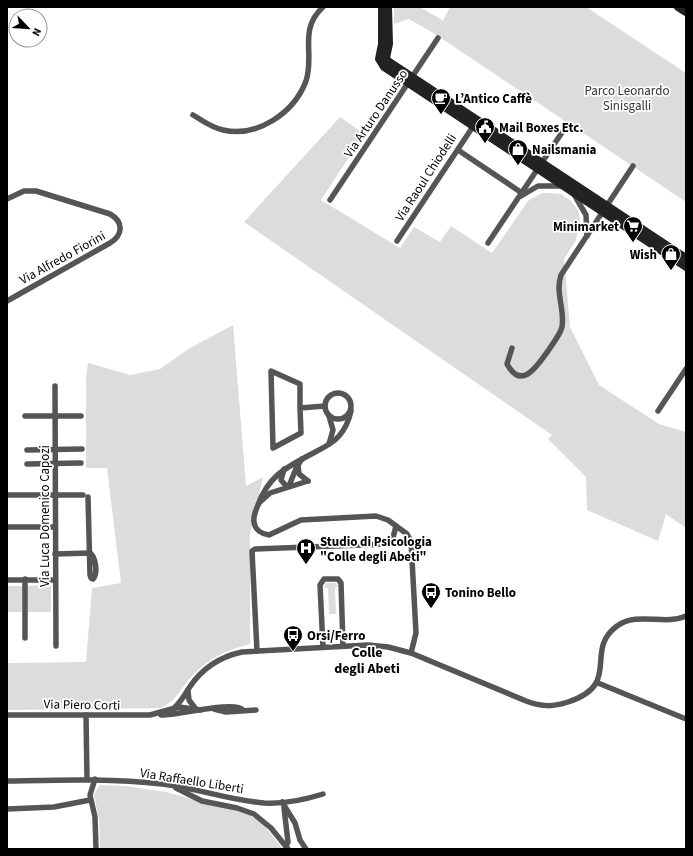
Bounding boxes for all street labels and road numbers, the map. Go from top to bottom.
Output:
street label: Via Arturo Danusso [340,66,412,161]
street label: Via Raoul Chiodelli [391,130,461,225]
street label: Via Alfredo Fiorini [16,227,109,289]
street label: Via Luca Domenico Capozi [36,445,54,587]
street label: Via Piero Corti [44,695,120,715]
street label: Via Raffaello Liberti [139,764,245,798]

